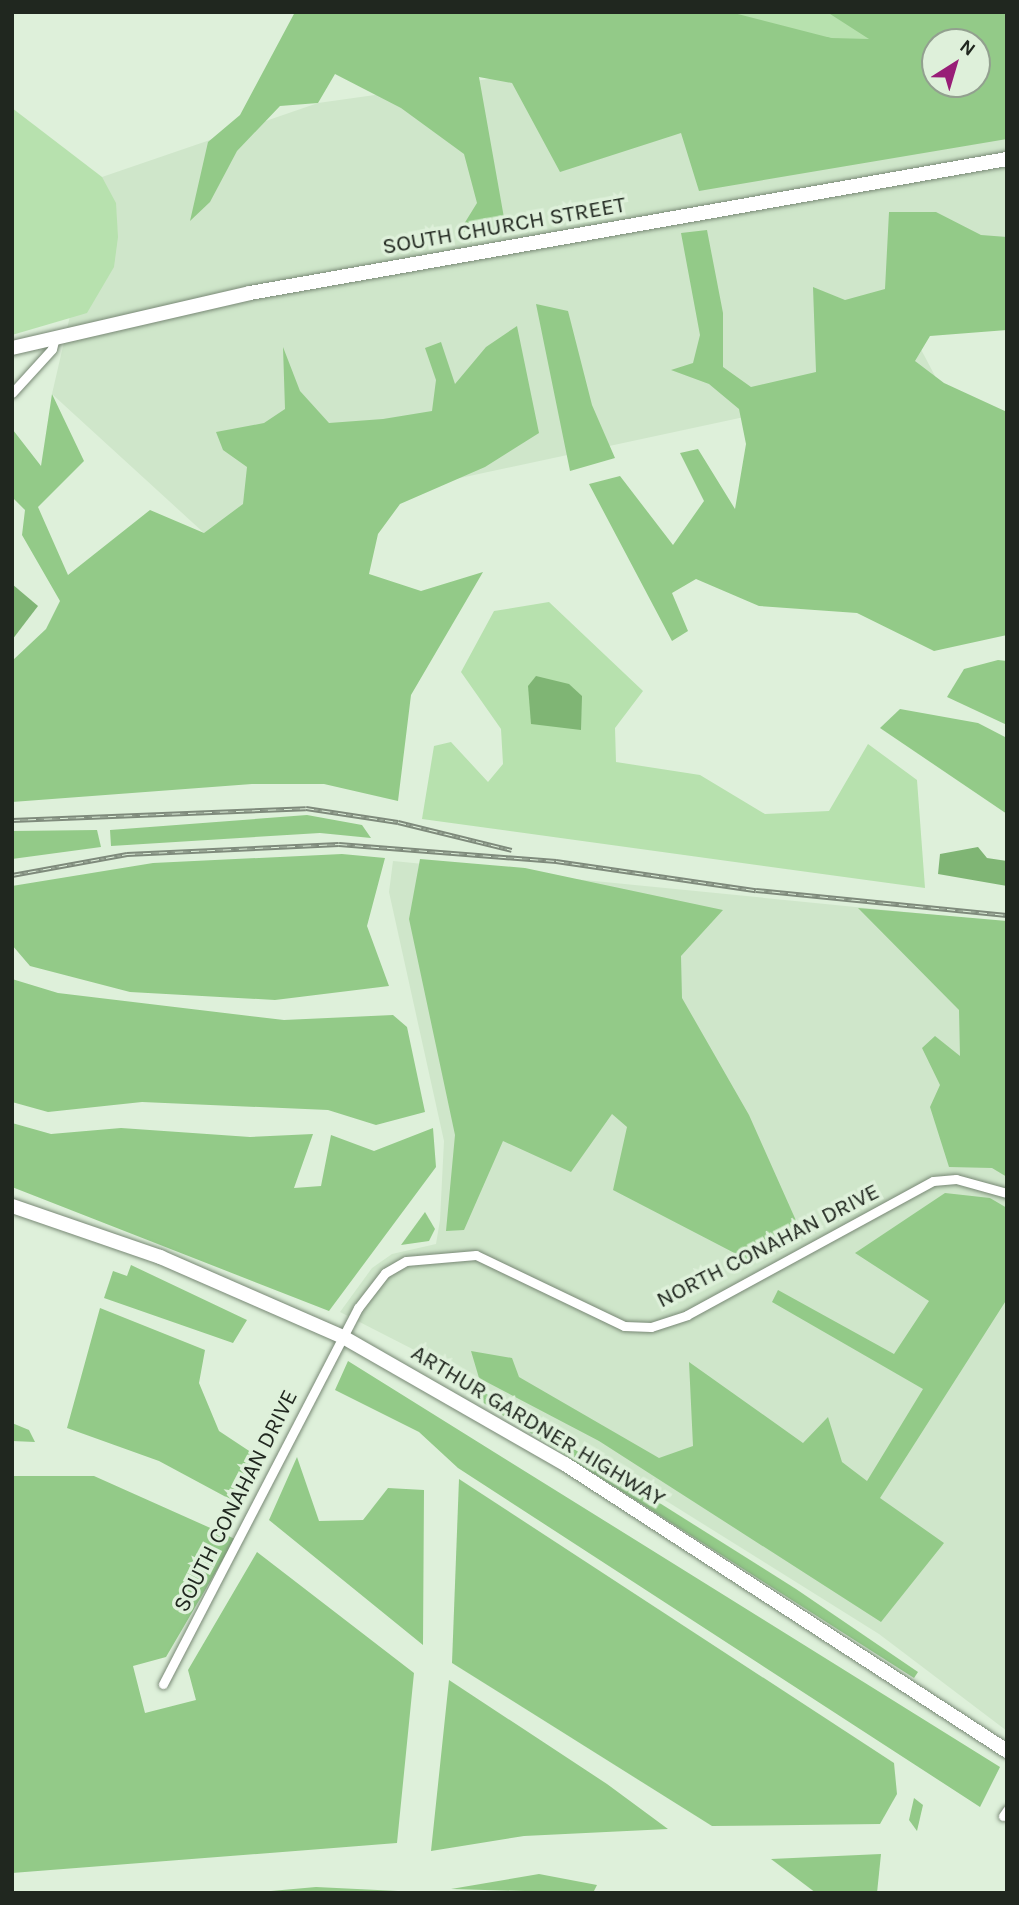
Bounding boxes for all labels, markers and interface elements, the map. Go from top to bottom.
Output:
north arrow [921,28,991,98]
text: N [955,35,979,61]
street label: SOUTH CHURCH STREET [380,191,628,261]
street label: NORTH CONAHAN DRIVE [652,1178,884,1314]
street label: ARTHUR GARDNER HIGHWAY [406,1339,670,1513]
street label: SOUTH CONAHAN DRIVE [168,1385,304,1617]

